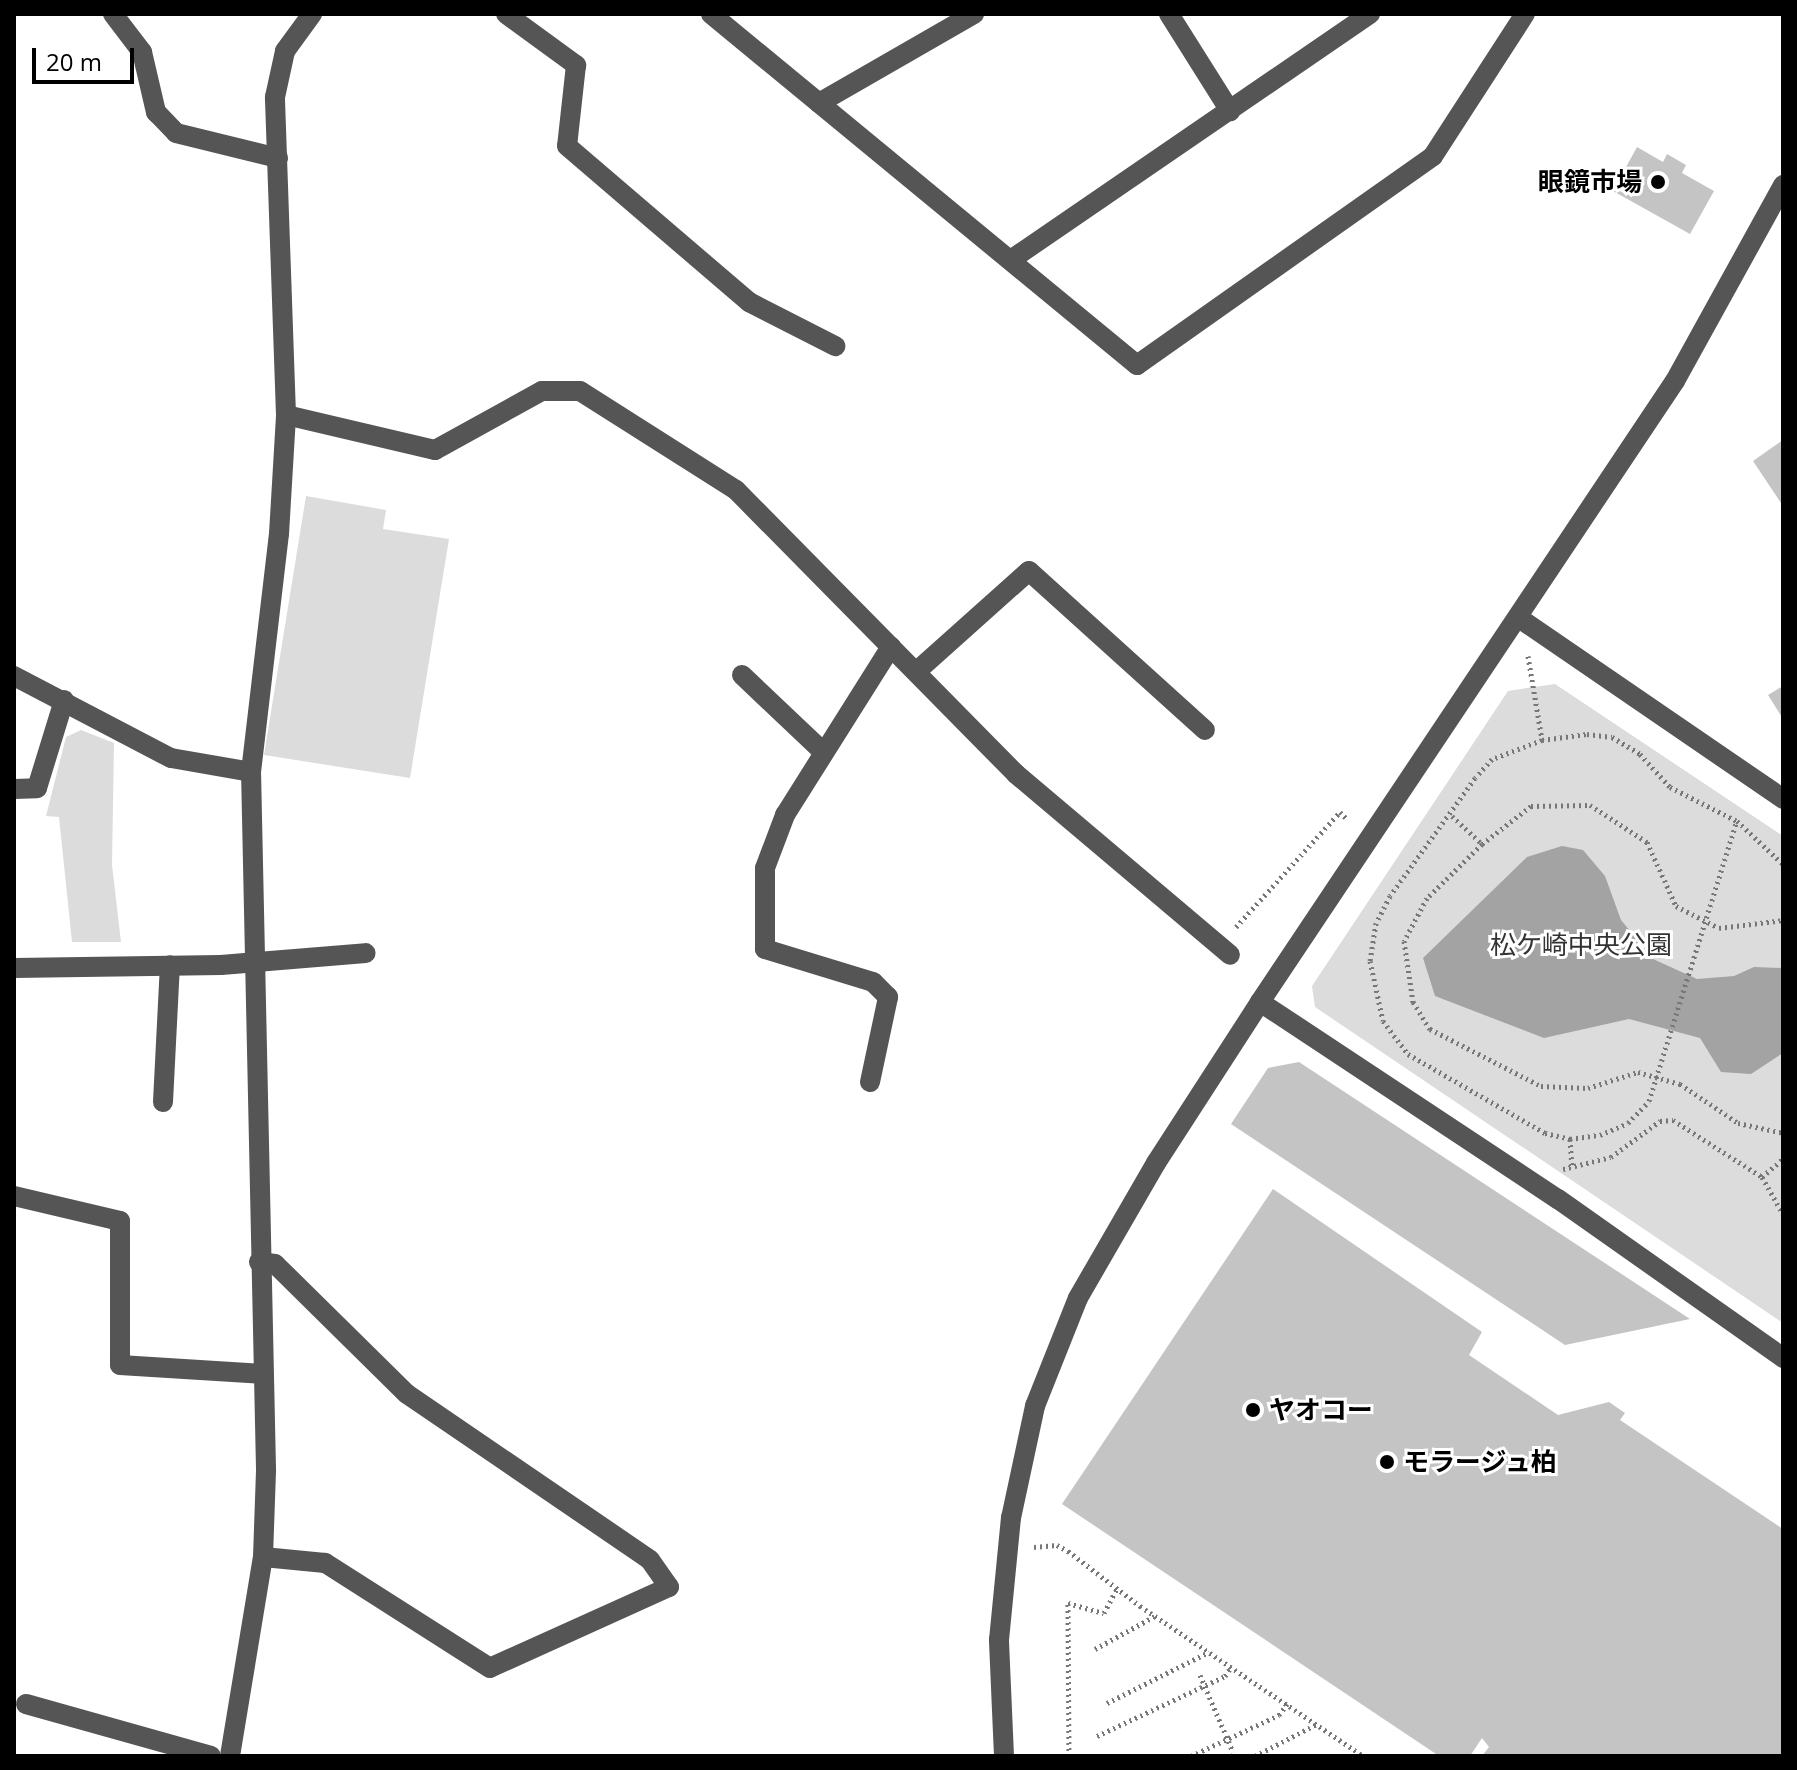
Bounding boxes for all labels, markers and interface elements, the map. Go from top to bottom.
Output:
scale bar [36,32,138,82]
text: 20 m [46,45,102,78]
place label: 眼鏡市場 [1538,166,1642,198]
marker: 眼鏡市場 [1649,173,1667,191]
park label: 松ケ崎中央公園 [1490,929,1672,961]
place label: ヤオコー [1269,1394,1373,1426]
marker: ヤオコー [1244,1401,1262,1419]
place label: モラージュ柏 [1403,1446,1559,1478]
marker: モラージュ柏 [1378,1453,1396,1471]

